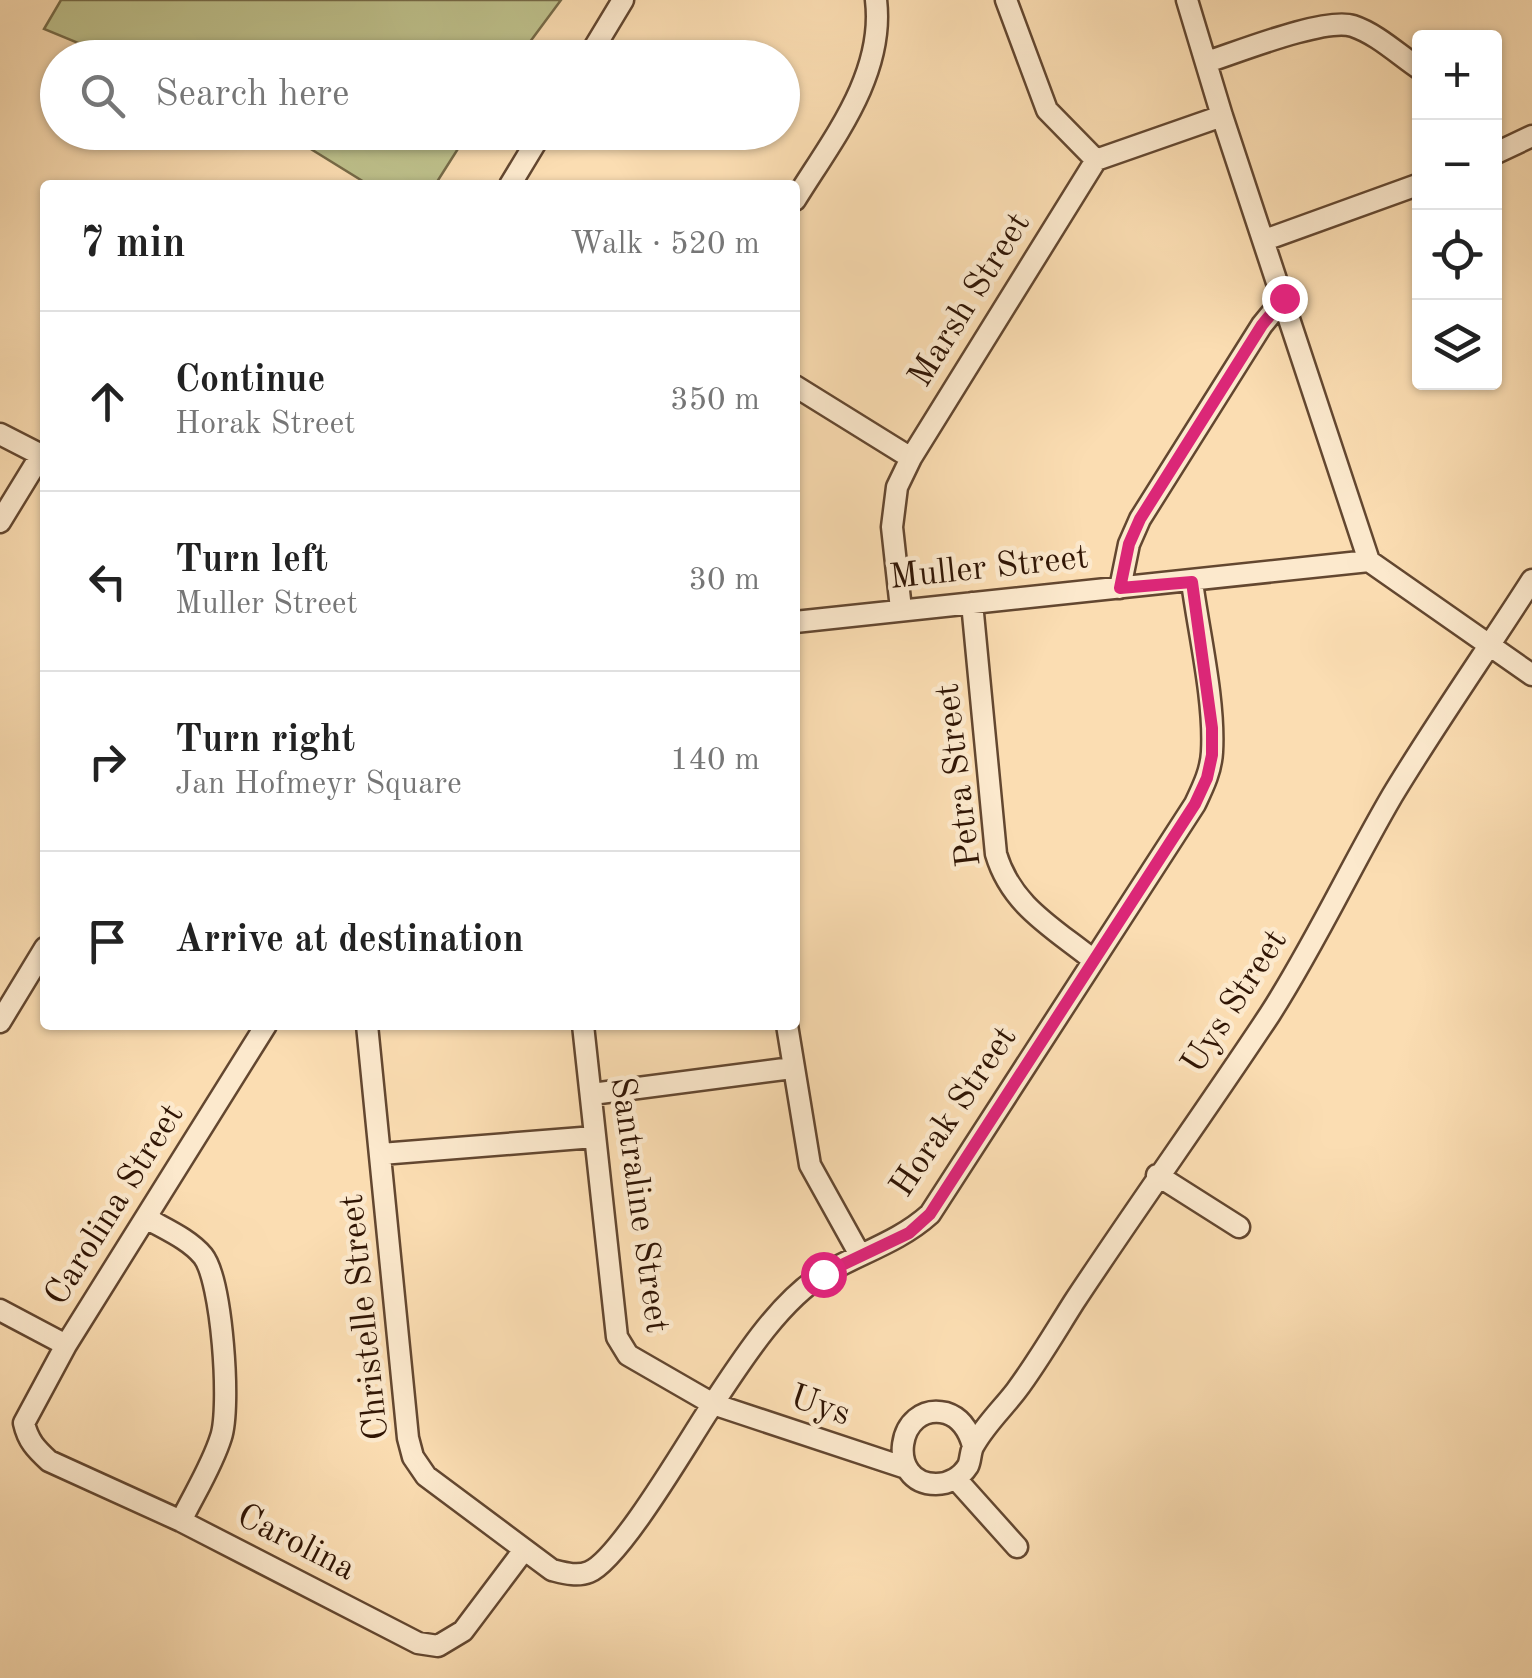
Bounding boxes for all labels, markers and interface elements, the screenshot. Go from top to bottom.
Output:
map controls [1412,30,1502,390]
button: + [1412,30,1502,120]
search box [40,40,800,150]
icon: search [75,68,130,123]
text: Search here [155,76,350,114]
button: − [1412,120,1502,210]
street label: Marsh Street [903,207,1037,393]
button: locate [1412,210,1502,300]
text: 7 min [80,224,186,266]
text: Walk · 520 m [570,229,760,261]
route end [1262,276,1308,322]
button: layers [1412,300,1502,390]
text: Continue [175,362,325,400]
icon: ahead [80,374,135,429]
text: 350 m [670,385,760,417]
text: Horak Street [175,409,355,441]
street label: Muller Street [888,540,1090,596]
text: Turn left [175,542,328,580]
icon: left [80,554,135,609]
text: 30 m [689,565,760,597]
text: Muller Street [175,589,358,621]
street label: Petra Street [930,681,988,869]
text: Turn right [175,722,355,760]
icon: right [80,734,135,789]
text: 140 m [670,745,760,777]
text: Jan Hofmeyr Square [175,769,462,801]
icon: arrive [80,914,135,969]
text: Arrive at destination [175,922,524,960]
street label: Uys Street [1176,924,1294,1080]
street label: Horak Street [884,1020,1024,1204]
street label: Santraline Street [604,1075,674,1335]
street label: Carolina Street [39,1098,191,1312]
street label: Christelle Street [335,1192,395,1442]
route start [801,1252,847,1298]
street label: Uys [785,1380,855,1432]
street label: Carolina [231,1498,361,1588]

